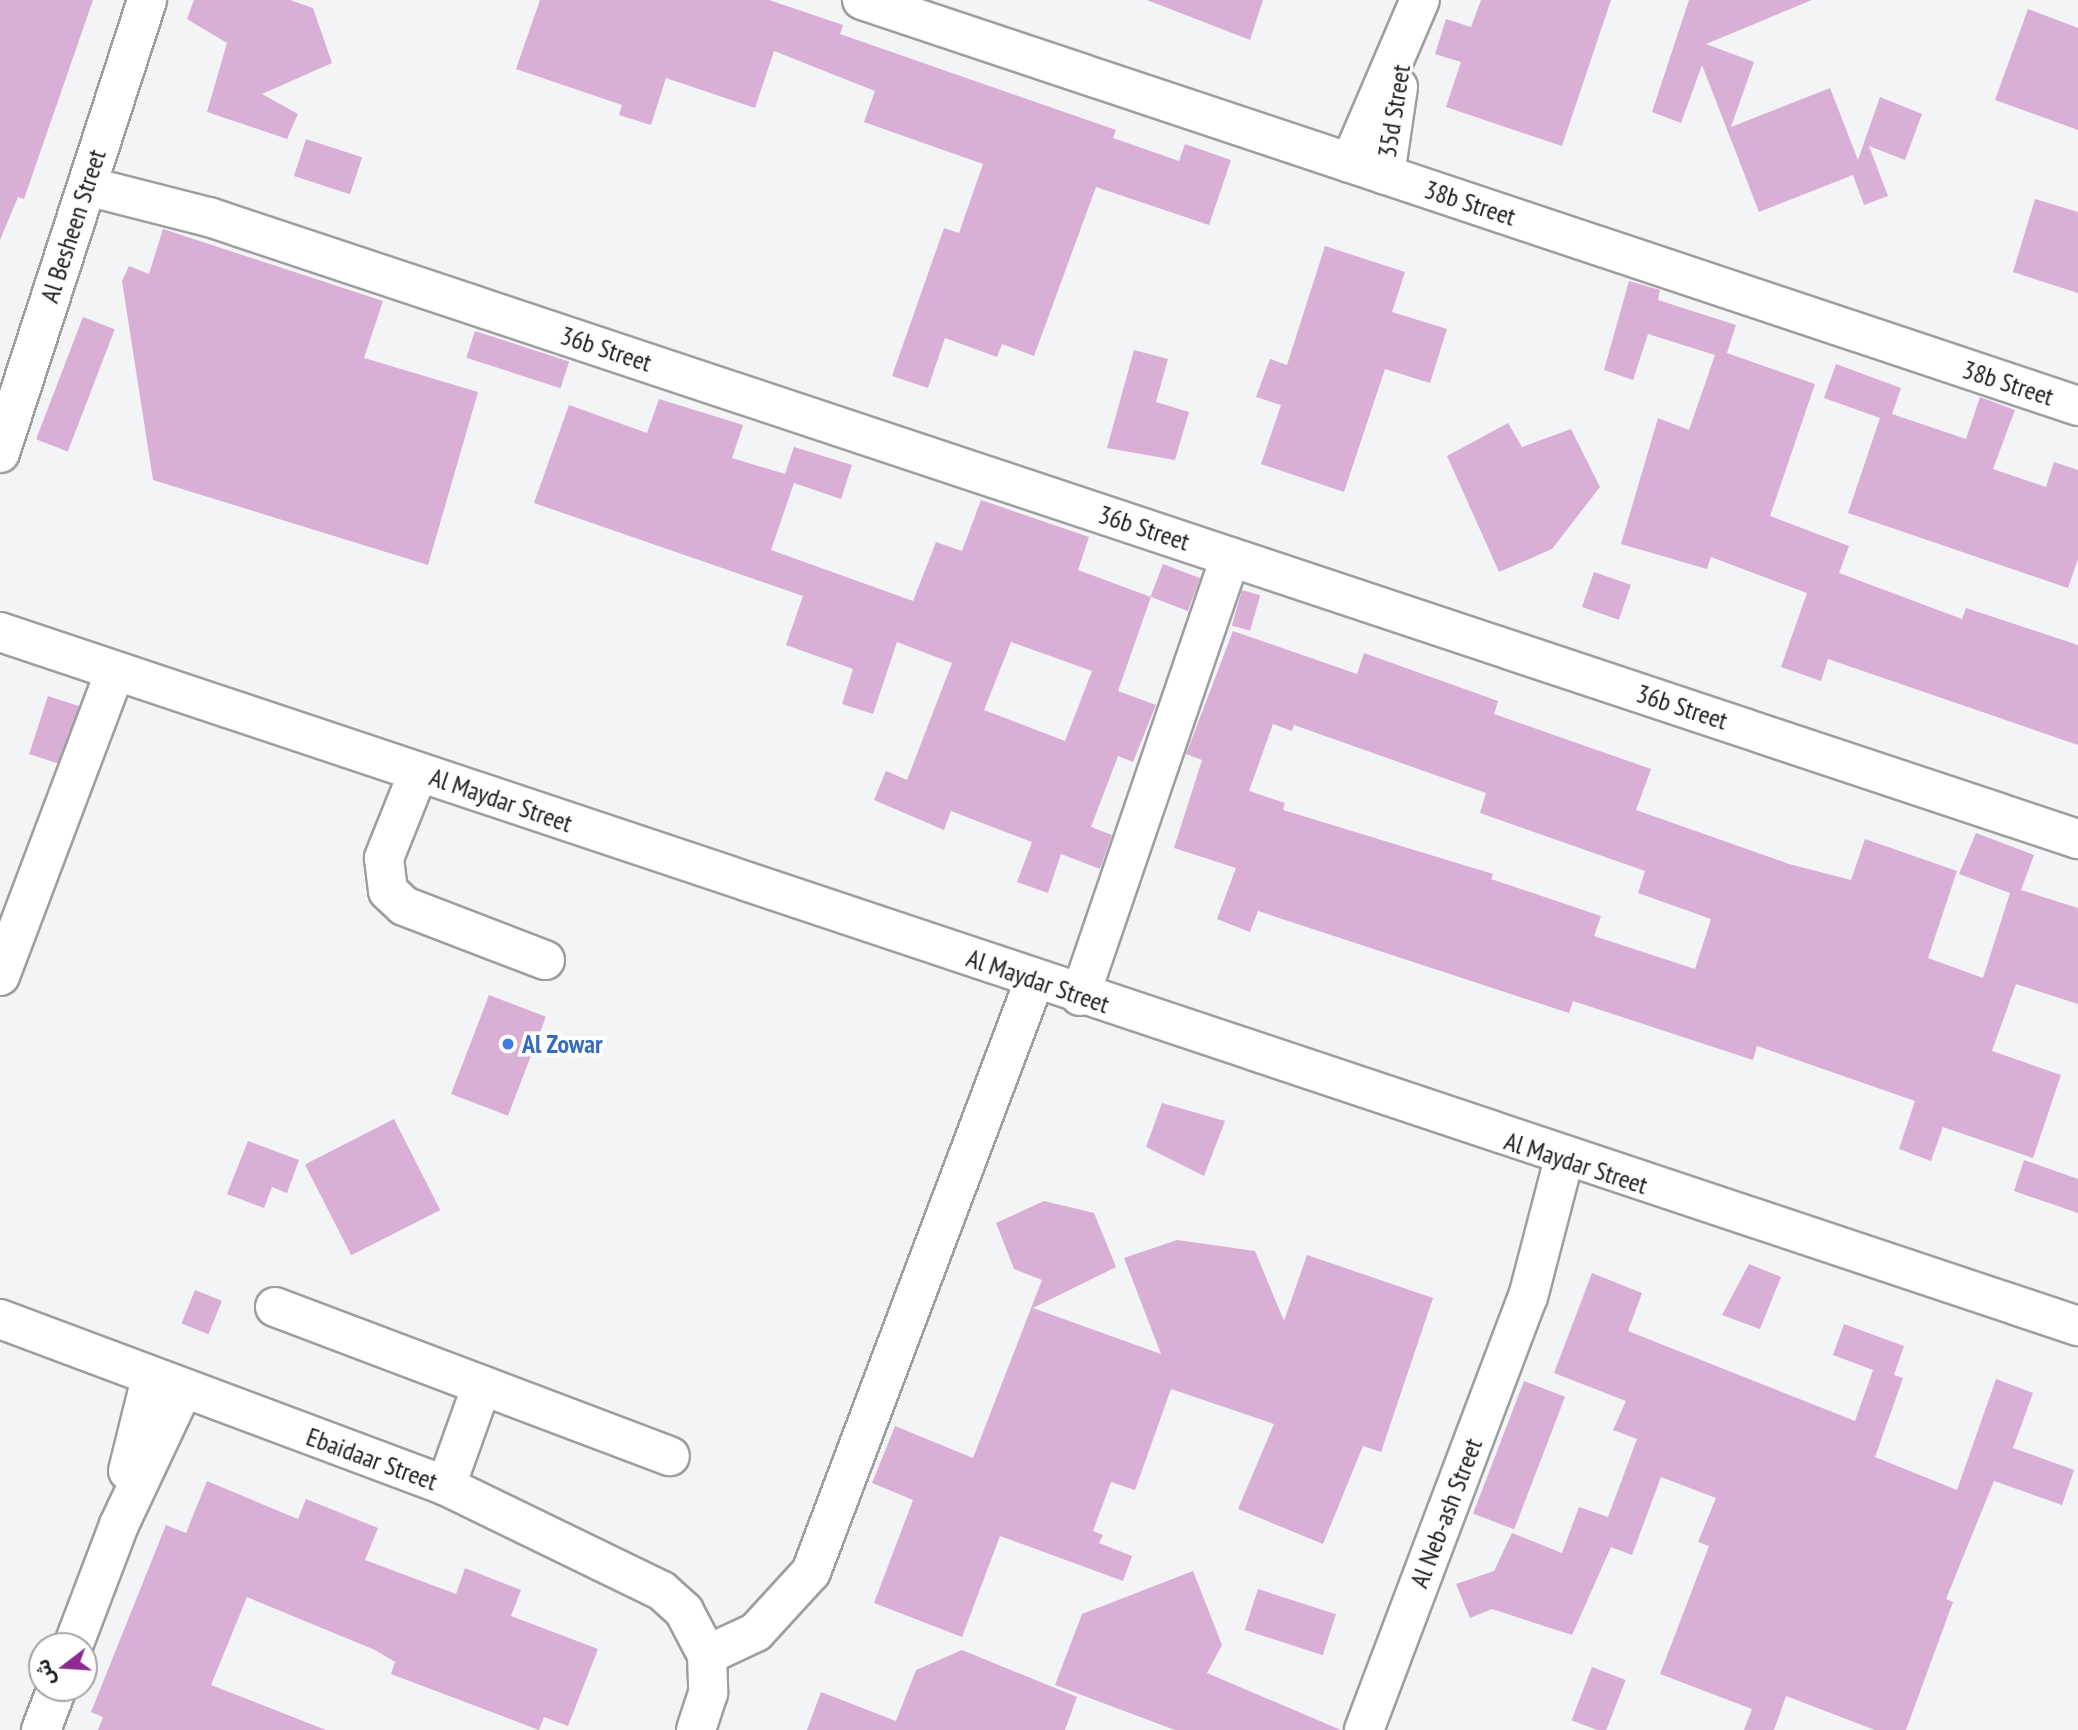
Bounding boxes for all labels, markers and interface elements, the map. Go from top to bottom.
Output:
street label: 35d Street [1371,62,1417,160]
street label: Al Besheen Street [34,146,112,306]
street label: 38b Street [1420,174,1520,232]
street label: 36b Street [556,320,656,378]
street label: 38b Street [1958,354,2058,412]
street label: 36b Street [1094,499,1194,557]
street label: 36b Street [1632,678,1732,736]
street label: Al Maydar Street [426,761,576,839]
street label: Al Maydar Street [963,942,1113,1020]
place label: Al Zowar [522,1028,603,1060]
marker: Al Zowar [500,1036,516,1052]
street label: Al Maydar Street [1500,1125,1652,1201]
street label: Ebaidaar Street [302,1421,442,1497]
street label: Al Neb-ash Street [1403,1434,1489,1592]
north arrow [28,1632,98,1702]
text: ش [30,1657,60,1689]

